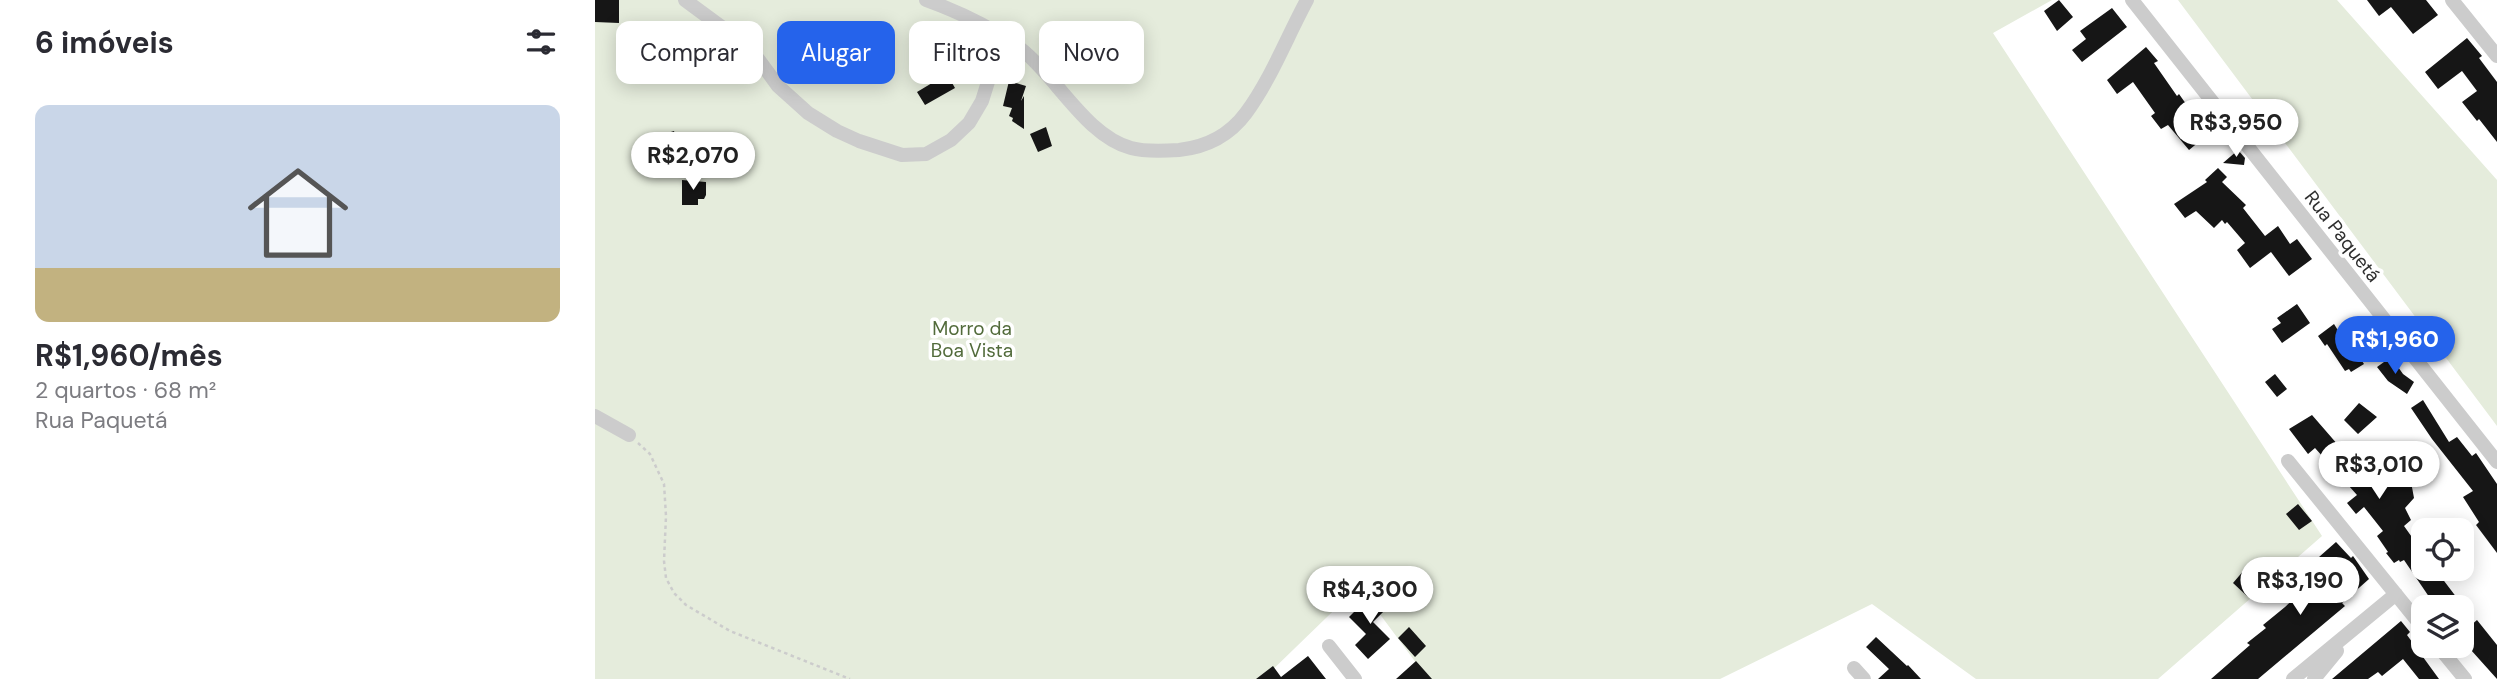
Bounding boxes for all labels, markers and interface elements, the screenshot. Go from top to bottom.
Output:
chip: Comprar [616,21,763,84]
chip: Alugar [777,21,895,84]
chip: Filtros [909,21,1025,84]
chip: Novo [1039,21,1144,84]
text: 6 imóveis [35,23,174,62]
icon: filters [522,23,560,61]
pin: R$3,950 [2171,100,2301,159]
text: R$3,950 [2189,107,2283,137]
pin: R$2,070 [628,132,758,192]
text: R$2,070 [647,140,739,170]
icon: home [235,150,361,276]
street label: Rua Paquetá [2299,185,2386,287]
park label: Morro da Boa Vista [931,316,1013,363]
pin: R$1,960 [2330,316,2460,376]
text: R$1,960 [2351,324,2439,354]
text: R$1,960/mês [35,336,223,375]
text: 2 quartos · 68 m² [35,375,216,405]
text: Rua Paquetá [35,405,168,435]
pin: R$3,010 [2314,442,2444,501]
text: R$3,010 [2335,449,2423,479]
map controls [2411,518,2474,658]
button: locate [2411,518,2474,581]
pin: R$3,190 [2235,558,2365,617]
text: R$3,190 [2256,565,2344,595]
pin: R$4,300 [1305,566,1435,626]
text: R$4,300 [1322,574,1418,604]
button: layers [2411,595,2474,658]

